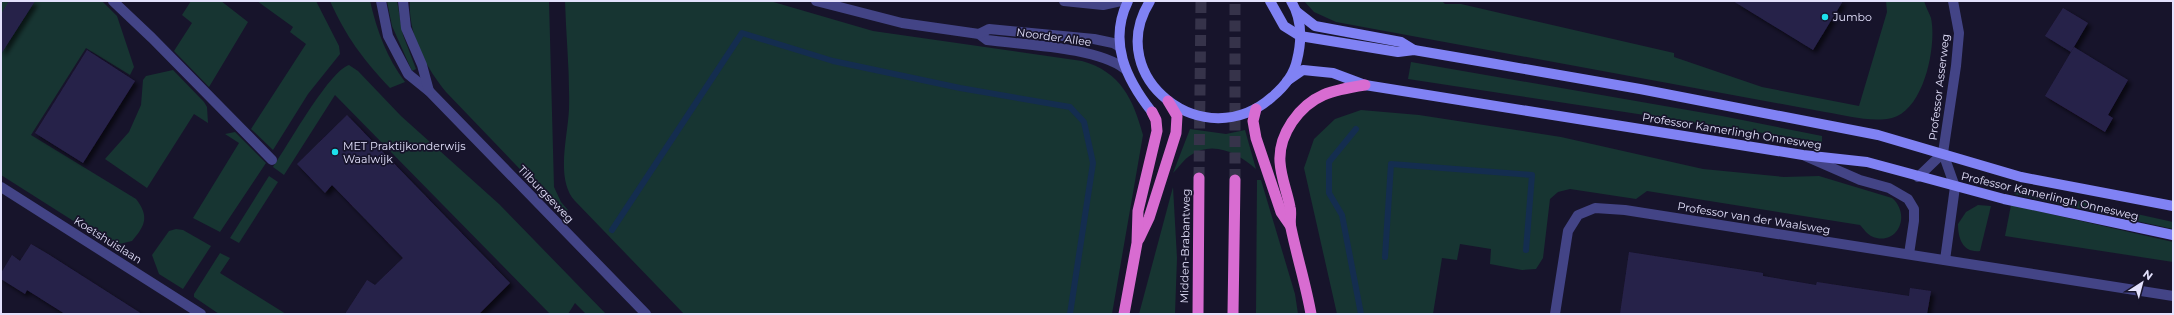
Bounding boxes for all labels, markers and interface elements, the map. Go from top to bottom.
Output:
place label: Jumbo [1832,10,1872,24]
marker: Jumbo [1820,12,1830,22]
street label: Noorder Allee [1016,25,1093,49]
street label: Professor Asserweg [1926,33,1952,141]
street label: Professor Kamerlingh Onnesweg [1641,110,1823,152]
place label: MET Praktijkonderwijs Waalwijk [343,139,466,166]
marker: MET Praktijkonderwijs Waalwijk [330,147,340,157]
street label: Tilburgseweg [515,162,577,226]
street label: Professor Kamerlingh Onnesweg [1960,169,2140,223]
street label: Midden-Brabantweg [1177,188,1193,304]
street label: Professor van der Waalsweg [1677,199,1831,237]
street label: Koetshuislaan [71,214,145,266]
north arrow [2122,263,2162,303]
text: N [2140,267,2156,283]

